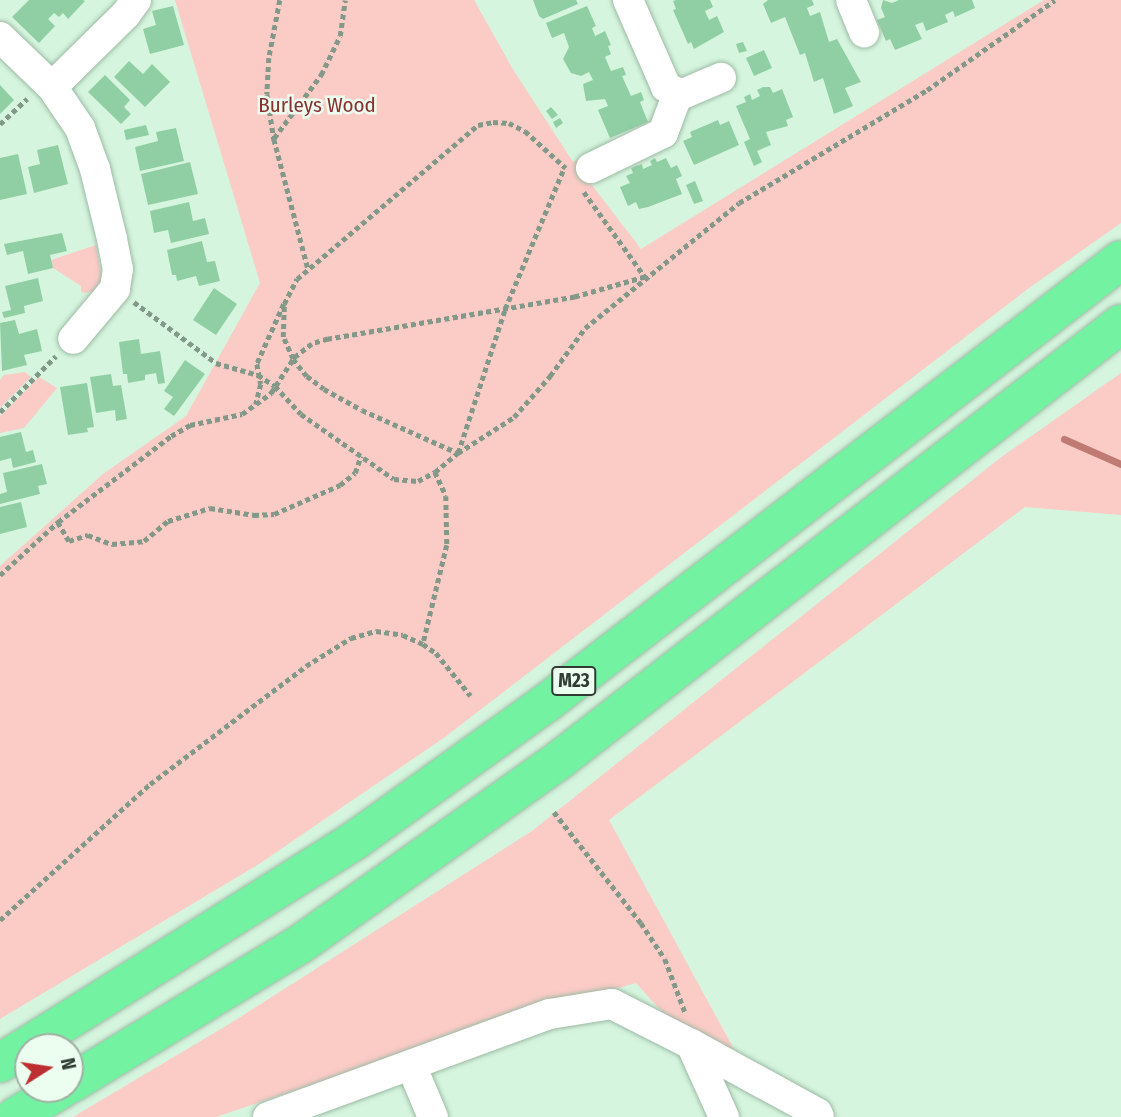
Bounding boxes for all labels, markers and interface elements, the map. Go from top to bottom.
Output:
park label: Burleys Wood [258,92,376,118]
road number: M23 [551,666,597,696]
north arrow [14,1033,84,1103]
text: N [56,1056,81,1072]

